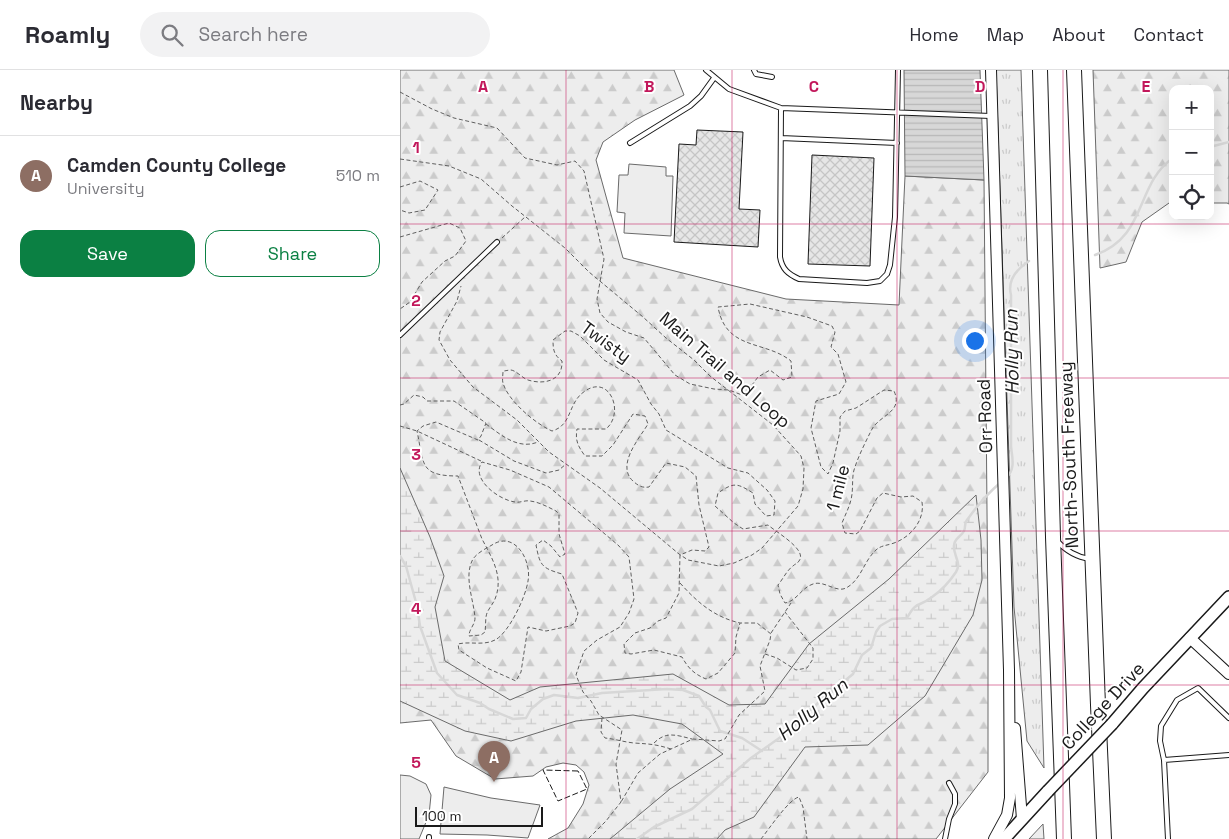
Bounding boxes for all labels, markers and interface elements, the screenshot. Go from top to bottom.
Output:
search box [140,12,490,57]
text: Roamly [25,19,110,50]
icon: search [158,21,186,49]
text: Search here [198,22,308,47]
text: Home [910,23,959,46]
text: Map [987,23,1024,46]
text: About [1052,23,1106,46]
text: Contact [1134,23,1204,46]
text: A [478,76,488,97]
text: B [644,76,654,97]
text: C [809,76,819,97]
text: D [975,76,985,97]
text: E [1142,76,1151,97]
map controls [1169,85,1214,220]
button: + [1169,85,1214,130]
text: Nearby [20,89,93,116]
button: − [1169,130,1214,175]
text: 1 [412,137,420,158]
text: Camden County College [67,153,286,178]
text: A [31,165,41,186]
text: 510 m [336,165,380,186]
button: locate [1169,175,1214,220]
text: University [67,178,145,199]
button: Save [20,230,195,277]
button: Share [205,230,380,277]
text: 2 [411,290,421,311]
street label: Main Trail and Loop [655,306,796,433]
water label: Holly Run [998,309,1025,395]
street label: Twisty [577,316,636,368]
your location [962,328,988,354]
street label: North-South Freeway [1054,361,1083,549]
street label: Orr Road [972,378,997,454]
text: 3 [411,444,421,465]
street label: 1 mile [821,462,854,514]
text: 4 [411,598,421,619]
street label: College Drive [1056,657,1149,755]
water label: Holly Run [772,672,853,746]
pin: A [478,741,510,782]
text: 5 [411,752,421,773]
scale bar [415,804,542,827]
text: 100 m [422,807,461,825]

